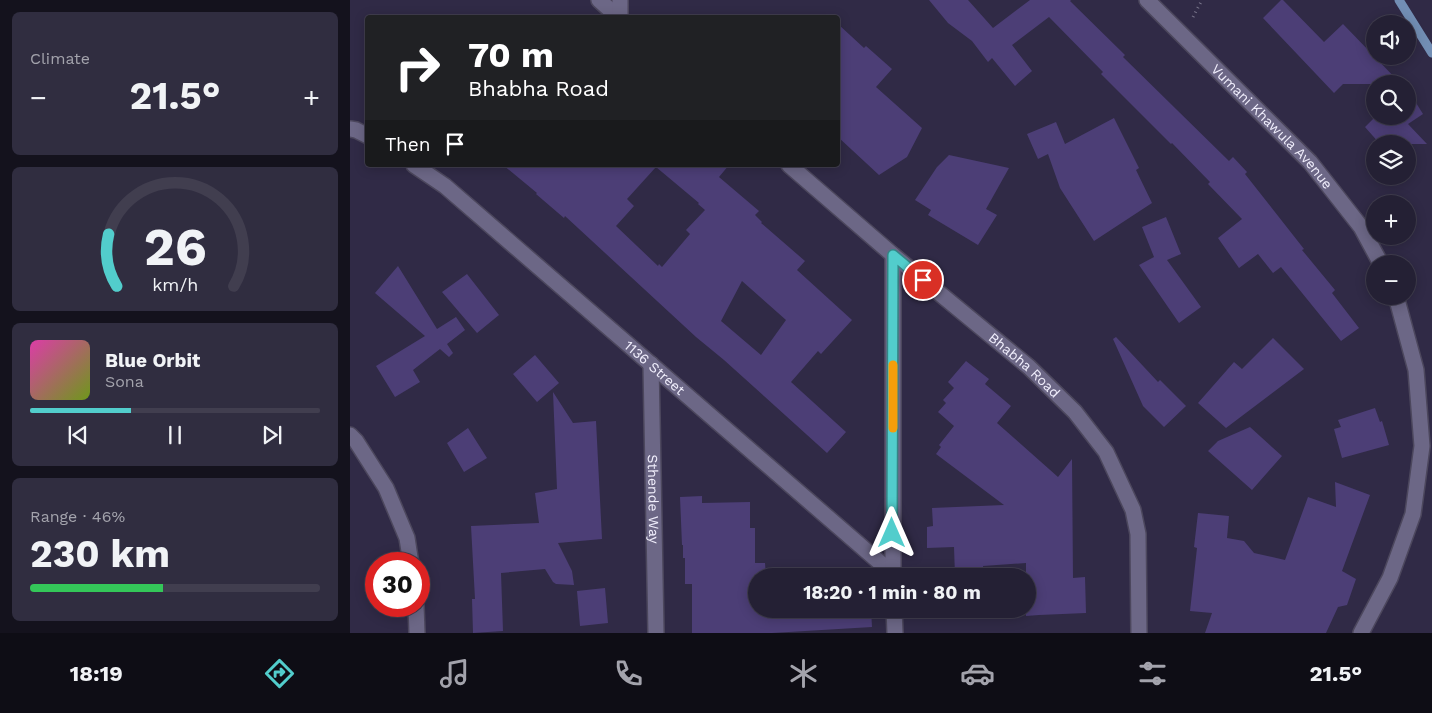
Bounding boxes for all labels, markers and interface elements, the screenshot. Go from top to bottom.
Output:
map controls [1366,15,1416,305]
button: sound [1366,15,1416,65]
text: 70 m [468,34,554,76]
icon: right [385,35,450,100]
text: Climate [30,49,90,68]
street label: Vumani Khawula Avenue [1208,61,1336,192]
text: 21.5° [129,74,221,118]
button: search [1366,75,1416,125]
text: Bhabha Road [468,76,609,101]
text: − [30,81,47,114]
text: + [303,81,320,114]
icon: arrive [441,130,469,158]
text: Then [385,133,431,156]
button: layers [1366,135,1416,185]
button: + [1366,195,1416,245]
text: 26 [143,217,207,278]
button: − [1366,255,1416,305]
pin [902,259,944,301]
icon: arrive [909,266,937,294]
text: km/h [152,274,198,295]
street label: Bhabha Road [986,329,1063,401]
street label: 1136 Street [621,337,688,398]
text: Blue Orbit [105,349,200,372]
text: Sona [105,372,144,391]
icon: previous [64,421,92,449]
icon: pause [161,421,189,449]
icon: next [258,421,286,449]
street label: Sthende Way [645,454,662,545]
position arrow [865,506,917,558]
text: Range · 46% [30,507,125,526]
text: 230 km [30,532,170,576]
speed limit sign: 30 [365,552,430,617]
text: 18:20 · 1 min · 80 m [803,581,981,604]
icon: directions [262,656,297,691]
icon: music [437,656,472,691]
icon: phone [611,656,646,691]
icon: climate [786,656,821,691]
icon: car [960,656,995,691]
icon: filters [1135,656,1170,691]
text: 18:19 [70,661,123,686]
text: 21.5° [1309,661,1362,686]

